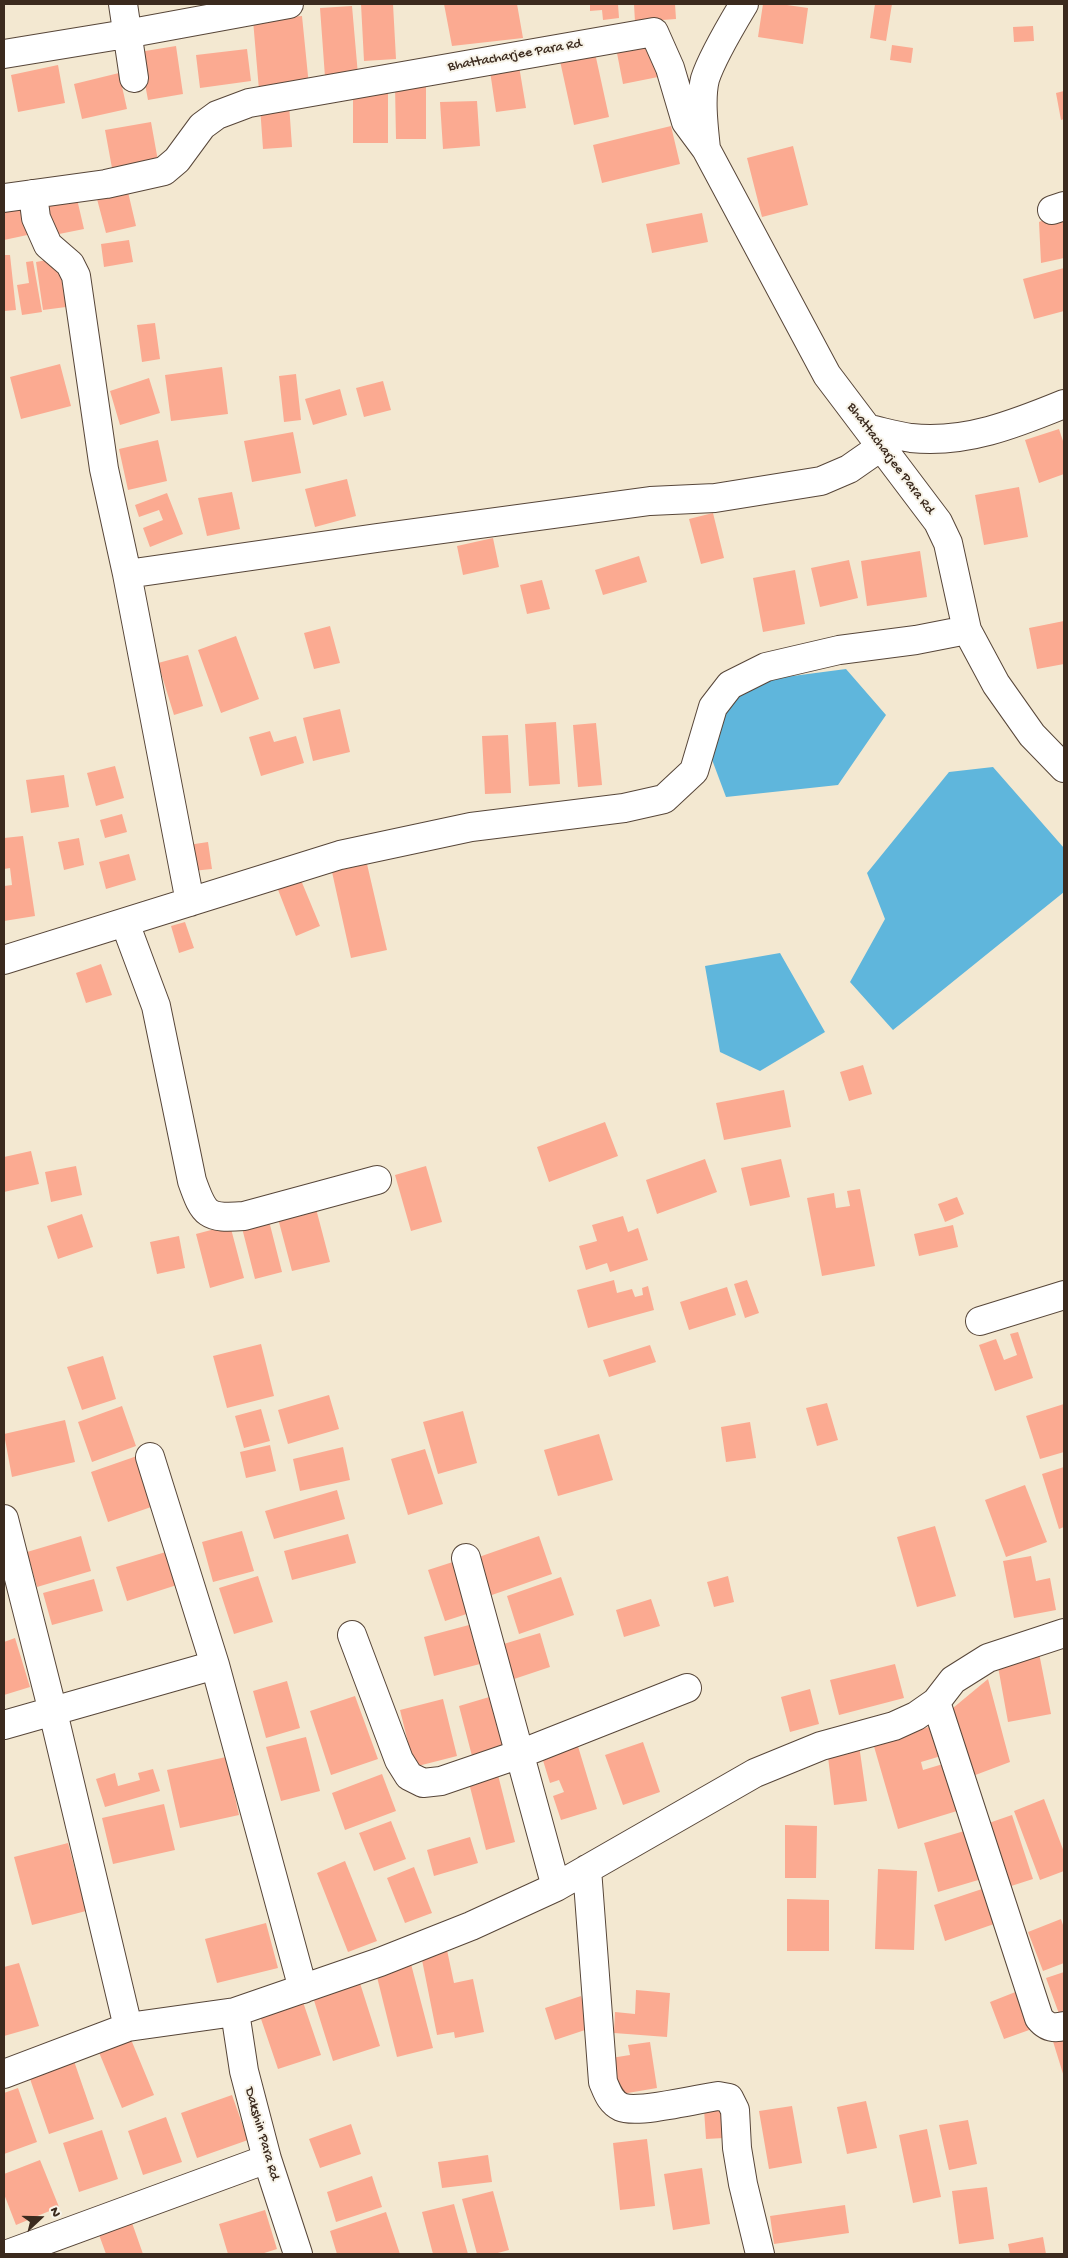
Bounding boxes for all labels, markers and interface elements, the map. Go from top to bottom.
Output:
street label: Bhattacharjee Para Rd [447,36,583,76]
street label: Bhattacharjee Para Rd [842,400,938,518]
street label: Dakshin Para Rd [240,2086,282,2182]
north arrow [15,2193,65,2243]
text: N [45,2205,64,2220]

